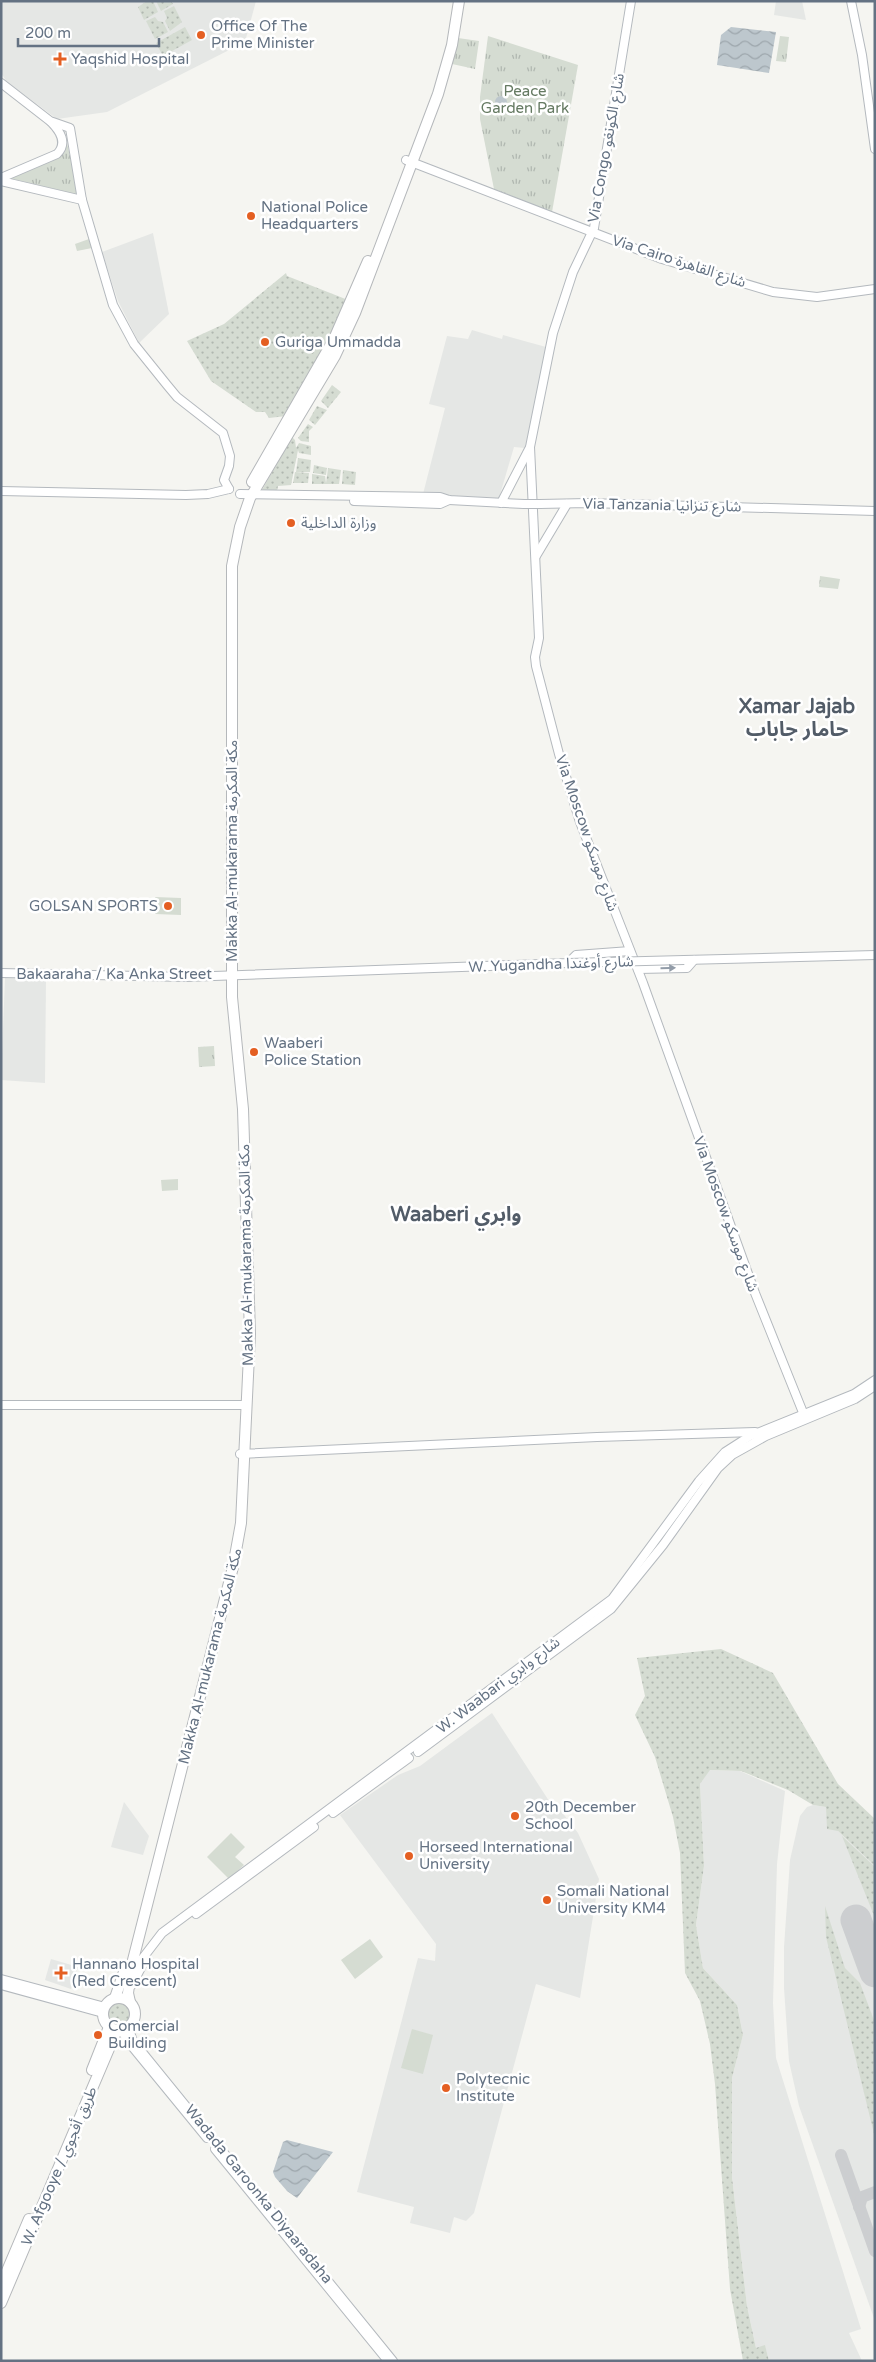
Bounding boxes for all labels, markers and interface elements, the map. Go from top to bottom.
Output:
scale bar [18,15,159,47]
place label: Office Of The Prime Minister [211,17,315,52]
text: 200 m [25,24,71,42]
marker: Office Of The Prime Minister [195,29,207,41]
place label: Yaqshid Hospital [71,50,189,68]
marker: Yaqshid Hospital [53,52,67,66]
street label: Via Congo شارع الكونغو [584,72,631,225]
park label: Peace Garden Park [481,82,569,117]
place label: National Police Headquarters [261,198,368,233]
marker: National Police Headquarters [245,210,257,222]
street label: Via Cairo شارع القاهرة [609,231,749,294]
place label: Guriga Ummadda [275,333,401,351]
marker: Guriga Ummadda [259,336,271,348]
street label: Via Tanzania شارع تنزانيا [582,495,742,518]
place label: وزارة الداخلية [301,514,377,532]
marker: وزارة الداخلية [285,517,297,529]
district label: Xamar Jajab حامار جاباب [739,695,856,742]
street label: Makka Al-mukarama مكة المكرمة [223,740,241,962]
street label: Via Moscow شارع موسكو [549,752,622,915]
place label: GOLSAN SPORTS [29,897,158,915]
marker: GOLSAN SPORTS [162,900,174,912]
street label: W. Yugandha شارع أوغندا [468,952,634,979]
one-way arrow [660,964,676,972]
street label: Bakaaraha / Ka Anka Street [16,965,212,983]
place label: Waaberi Police Station [264,1034,361,1069]
marker: Waaberi Police Station [248,1046,260,1058]
street label: Via Moscow شارع موسكو [687,1134,763,1295]
street label: Makka Al-mukarama مكة المكرمة [235,1144,257,1366]
district label: Waaberi وابري [391,1203,521,1231]
street label: Makka Al-mukarama مكة المكرمة [174,1546,246,1766]
street label: W. Waabari شارع وابري [433,1633,565,1740]
place label: 20th December School [525,1798,636,1833]
marker: 20th December School [509,1810,521,1822]
place label: Horseed International University [419,1838,573,1873]
marker: Horseed International University [403,1850,415,1862]
place label: Somali National University KM4 [557,1882,669,1917]
marker: Somali National University KM4 [541,1894,553,1906]
place label: Hannano Hospital (Red Crescent) [72,1955,199,1990]
marker: Hannano Hospital (Red Crescent) [54,1966,68,1980]
place label: Comercial Building [108,2017,179,2052]
marker: Comercial Building [92,2029,104,2041]
place label: Polytecnic Institute [456,2070,530,2105]
marker: Polytecnic Institute [440,2082,452,2094]
street label: W. Afgooye / طريق أفجوي [17,2084,103,2249]
street label: Wadada Garoonka Diyaaradaha [181,2101,337,2287]

